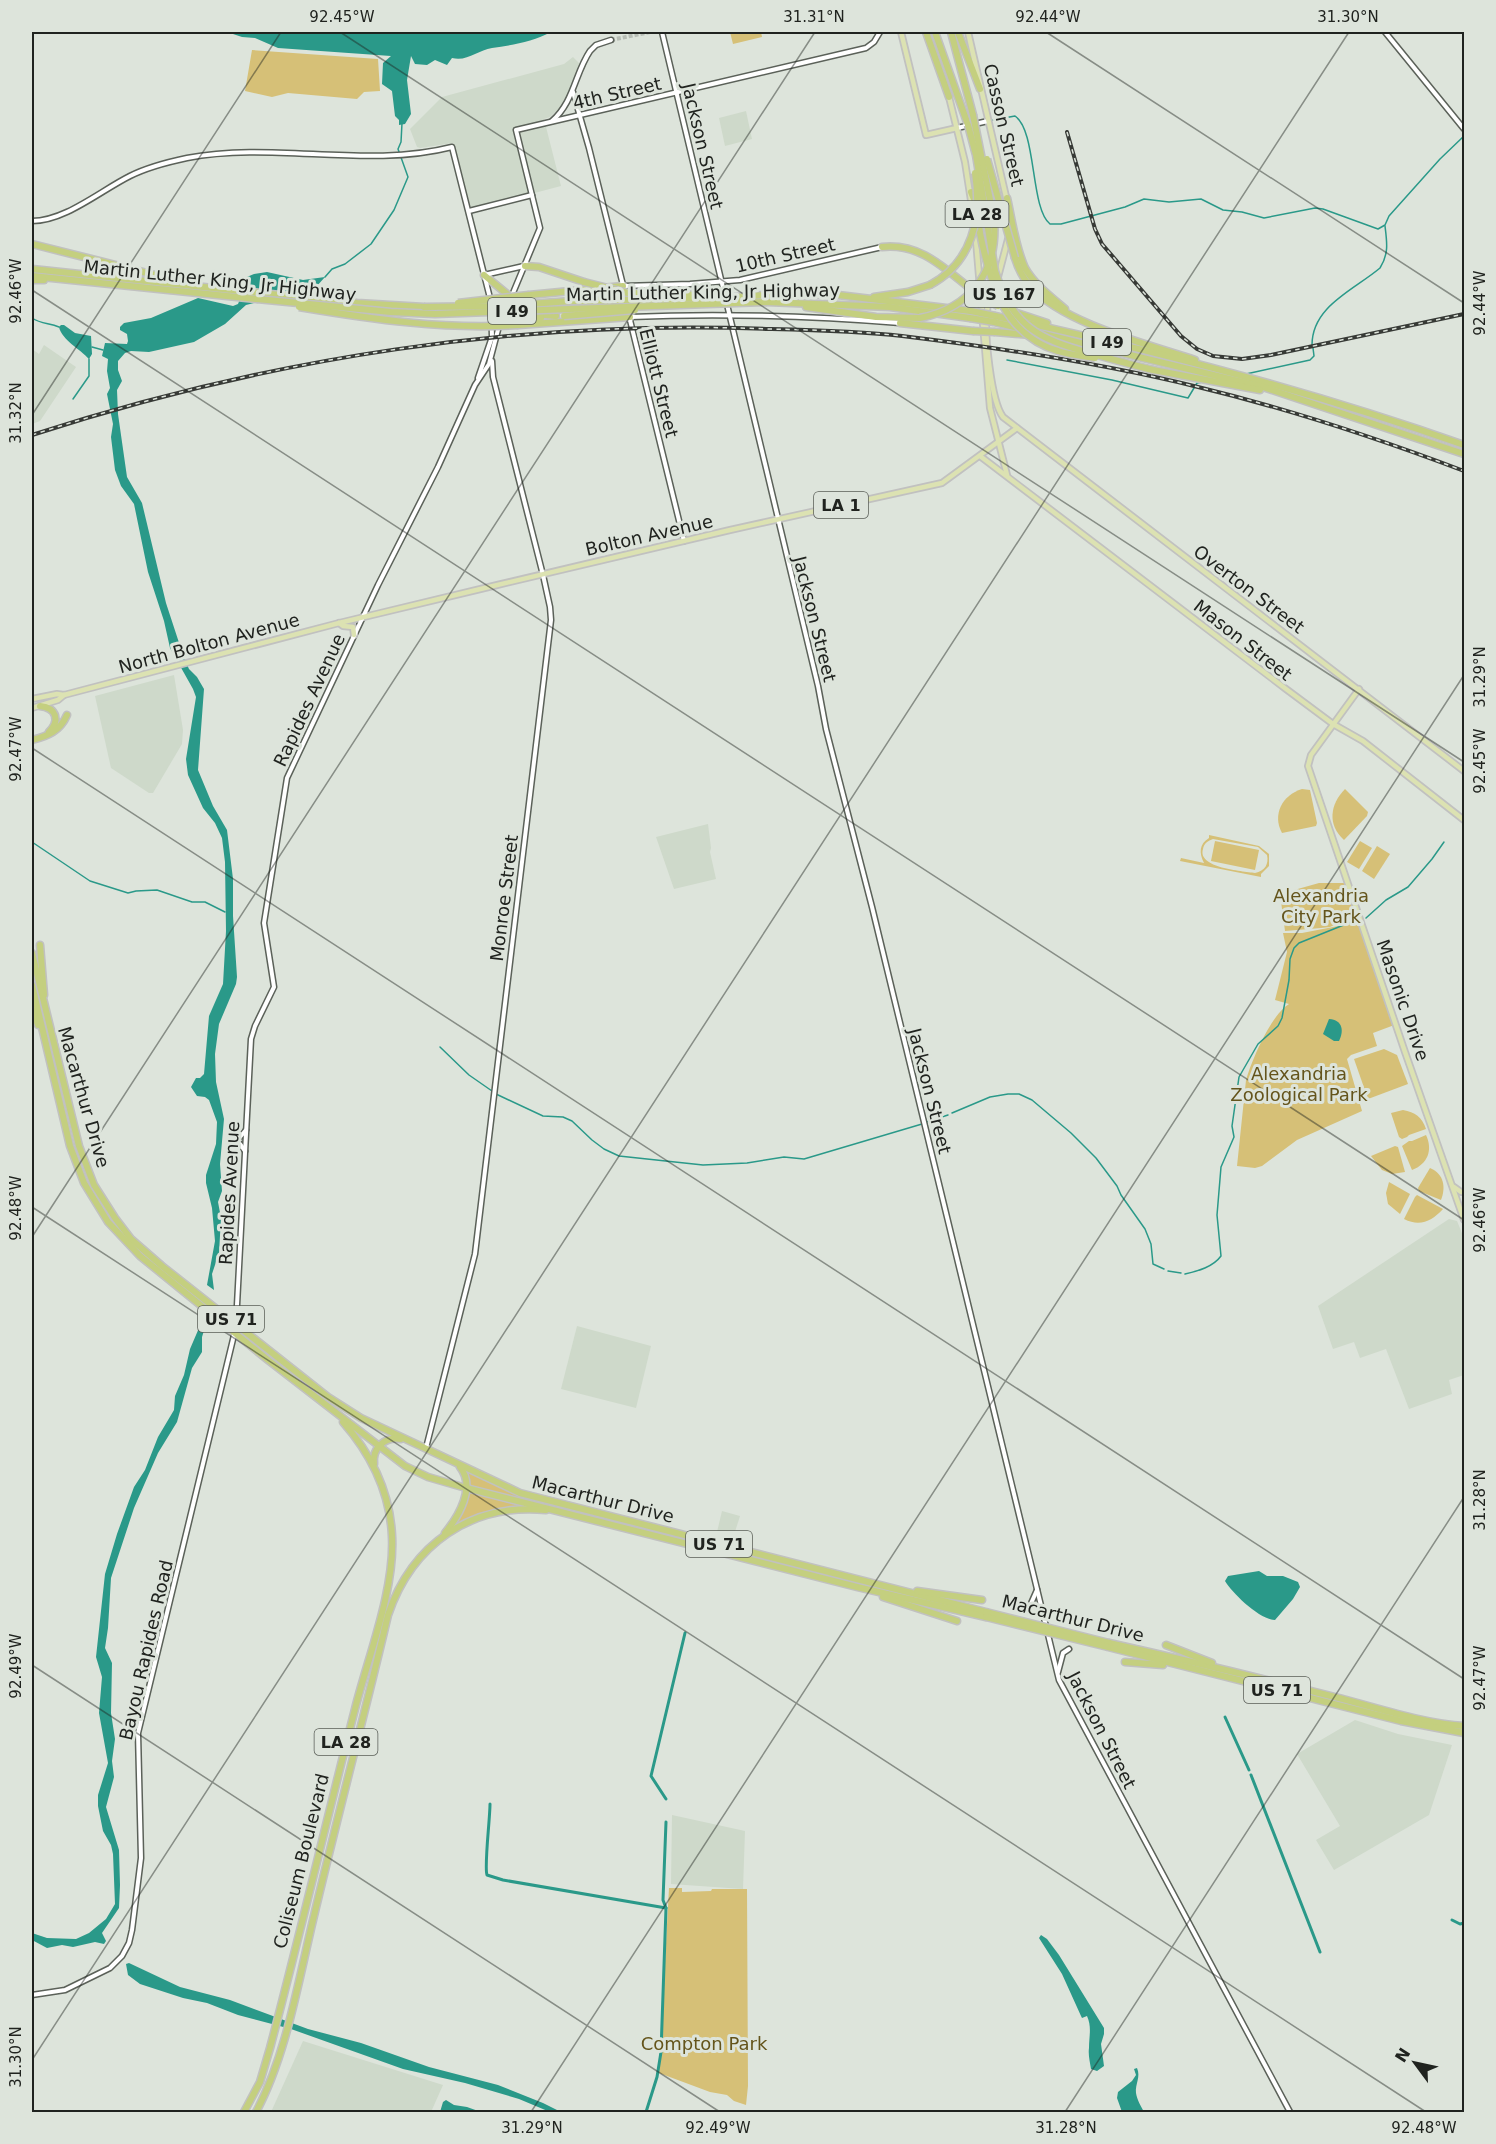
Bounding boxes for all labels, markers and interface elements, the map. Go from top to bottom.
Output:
text: 92.45°W [309,8,375,26]
text: 31.31°N [783,8,845,26]
text: 92.44°W [1015,8,1081,26]
text: 31.30°N [1317,8,1379,26]
street label: Casson Street [980,62,1028,188]
street label: 4th Street [571,73,663,113]
street label: Jackson Street [678,80,728,211]
road number: LA 28 [946,201,1008,227]
street label: 10th Street [733,233,837,277]
street label: Martin Luther King, Jr Highway [83,255,358,305]
text: 92.46°W [7,258,25,324]
text: 92.44°W [1471,270,1489,336]
street label: Martin Luther King, Jr Highway [566,279,841,305]
road number: US 167 [965,281,1043,307]
road number: I 49 [488,298,536,324]
street label: Elliott Street [635,326,683,440]
road number: I 49 [1083,329,1131,355]
text: 31.32°N [7,382,25,444]
road number: LA 1 [814,492,868,518]
street label: Bolton Avenue [583,510,715,560]
street label: Overton Street [1189,541,1309,637]
street label: Jackson Street [789,553,841,684]
street label: Mason Street [1190,595,1296,685]
street label: North Bolton Avenue [116,609,302,677]
street label: Rapides Avenue [269,630,349,770]
text: 31.29°N [1471,646,1489,708]
text: 92.47°W [7,716,25,782]
text: 92.45°W [1471,728,1489,794]
street label: Monroe Street [486,833,522,963]
park label: Alexandria City Park [1273,885,1369,927]
street label: Masonic Drive [1372,937,1434,1063]
street label: Macarthur Drive [54,1024,114,1170]
street label: Jackson Street [904,1025,956,1156]
park label: Alexandria Zoological Park [1230,1063,1368,1105]
street label: Rapides Avenue [215,1121,243,1265]
text: 92.48°W [7,1175,25,1241]
text: 92.46°W [1471,1187,1489,1253]
road number: US 71 [198,1306,264,1332]
text: 31.28°N [1471,1469,1489,1531]
street label: Macarthur Drive [530,1471,676,1527]
road number: US 71 [686,1531,752,1557]
street label: Bayou Rapides Road [115,1558,177,1742]
street label: Macarthur Drive [1000,1590,1146,1646]
text: 92.49°W [7,1633,25,1699]
text: 92.47°W [1471,1645,1489,1711]
street label: Jackson Street [1063,1667,1141,1792]
road number: US 71 [1244,1677,1310,1703]
road number: LA 28 [314,1729,378,1755]
street label: Coliseum Boulevard [269,1771,333,1951]
text: 31.30°N [7,2026,25,2088]
park label: Compton Park [641,2033,768,2054]
north arrow [1385,2033,1445,2093]
text: N [1391,2044,1414,2066]
text: 31.29°N [501,2119,563,2137]
text: 92.49°W [685,2119,751,2137]
text: 31.28°N [1035,2119,1097,2137]
text: 92.48°W [1391,2119,1457,2137]

